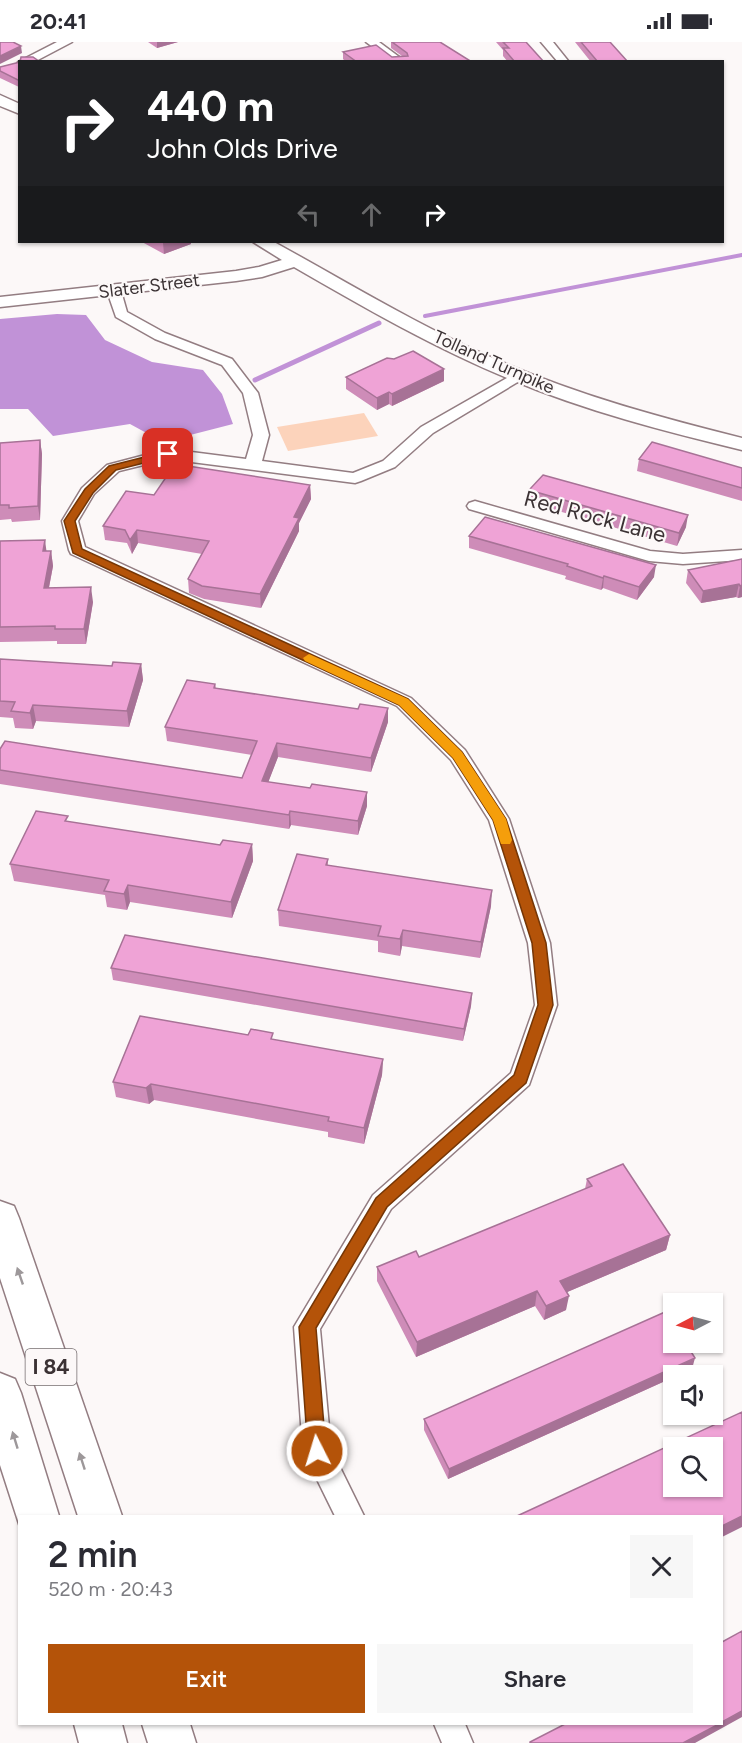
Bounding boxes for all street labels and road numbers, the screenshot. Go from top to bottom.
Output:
street label: Slater Street [97,269,201,303]
street label: Tolland Turnpike [430,326,558,399]
street label: Red Rock Lane [521,485,669,548]
road number: I 84 [26,1349,76,1385]

